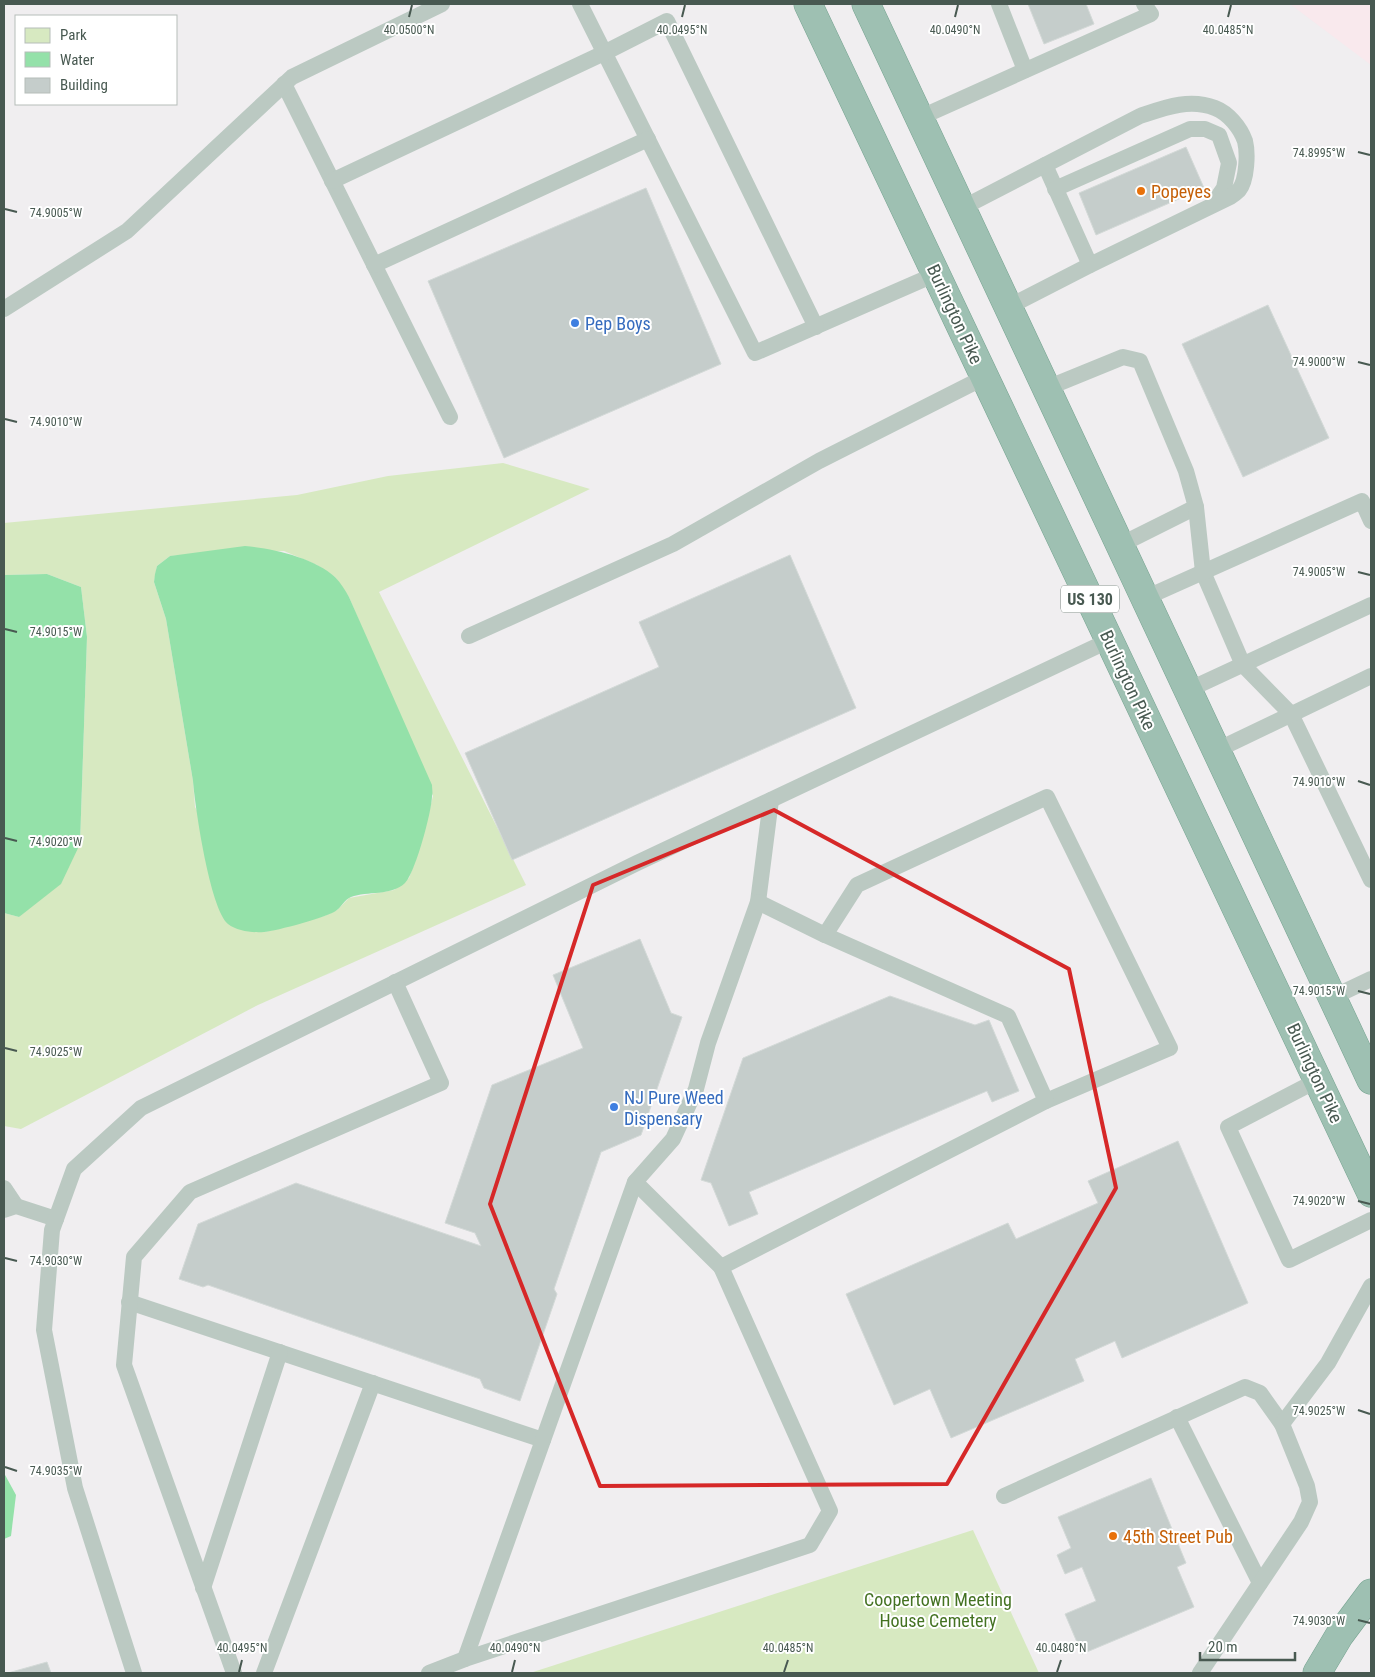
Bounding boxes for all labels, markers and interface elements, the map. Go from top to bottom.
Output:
legend [15,15,178,105]
text: 40.0500°N [384,23,434,37]
text: 40.0495°N [657,23,707,37]
text: 40.0490°N [930,23,980,37]
text: 40.0485°N [1203,23,1253,37]
text: Park [60,26,87,44]
text: Water [60,51,95,69]
text: Building [60,76,108,94]
text: 74.8995°W [1293,146,1345,160]
place label: Popeyes [1151,181,1211,202]
marker: Popeyes [1135,185,1147,197]
text: 74.9005°W [30,206,82,220]
street label: Burlington Pike [923,261,987,367]
place label: Pep Boys [585,313,651,334]
marker: Pep Boys [569,317,581,329]
text: 74.9000°W [1293,355,1345,369]
text: 74.9010°W [30,415,82,429]
text: 74.9005°W [1293,565,1345,579]
road number: US 130 [1061,586,1119,612]
text: 74.9015°W [30,625,82,639]
street label: Burlington Pike [1096,627,1160,733]
text: 74.9010°W [1293,775,1345,789]
text: 74.9020°W [30,835,82,849]
text: 74.9015°W [1293,984,1345,998]
street label: Burlington Pike [1283,1020,1347,1126]
text: 74.9025°W [30,1045,82,1059]
place label: NJ Pure Weed Dispensary [624,1087,724,1129]
marker: NJ Pure Weed Dispensary [608,1101,620,1113]
text: 74.9020°W [1293,1194,1345,1208]
text: 74.9030°W [30,1254,82,1268]
text: 74.9025°W [1293,1404,1345,1418]
text: 74.9035°W [30,1464,82,1478]
place label: 45th Street Pub [1123,1526,1233,1547]
marker: 45th Street Pub [1107,1530,1119,1542]
park label: Coopertown Meeting House Cemetery [864,1589,1012,1631]
text: 74.9030°W [1293,1614,1345,1628]
scale bar [1200,1630,1295,1662]
text: 20 m [1208,1638,1238,1656]
text: 40.0495°N [217,1641,267,1655]
text: 40.0490°N [490,1641,540,1655]
text: 40.0485°N [763,1641,813,1655]
text: 40.0480°N [1036,1641,1086,1655]

